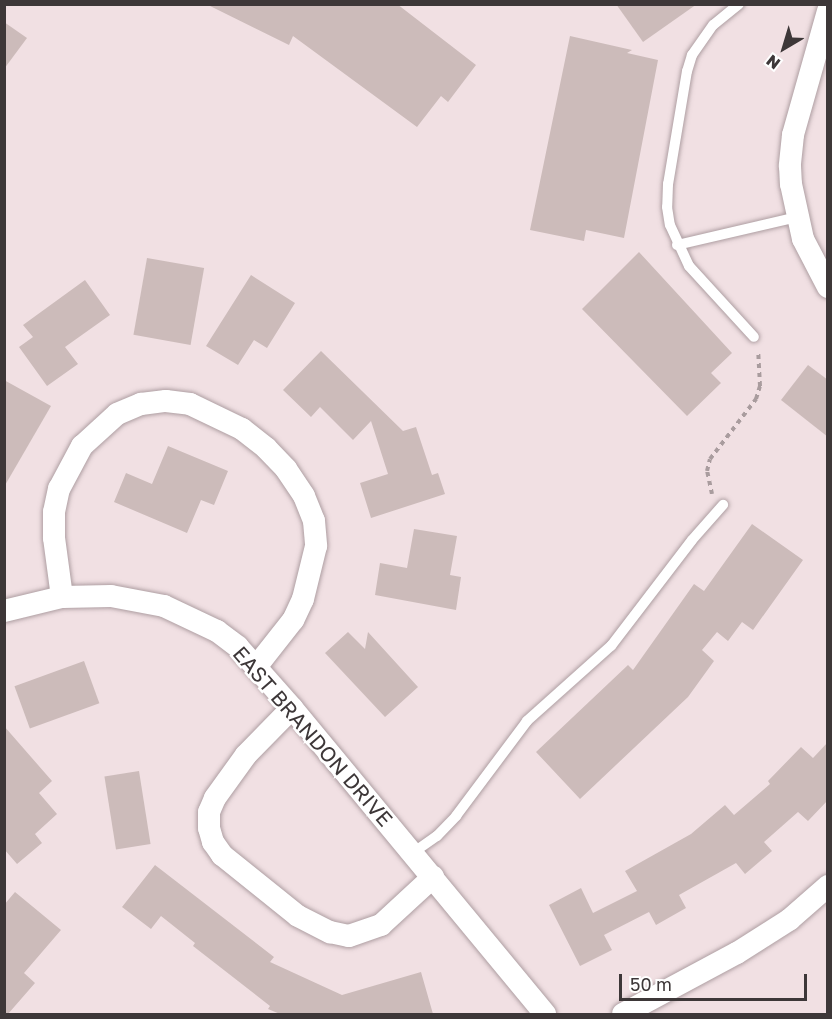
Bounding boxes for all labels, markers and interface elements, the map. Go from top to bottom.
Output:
north arrow [754,18,814,78]
text: N [762,51,784,74]
street label: EAST BRANDON DRIVE [228,641,398,831]
scale bar [622,962,810,1000]
text: 50 m [630,973,672,995]

